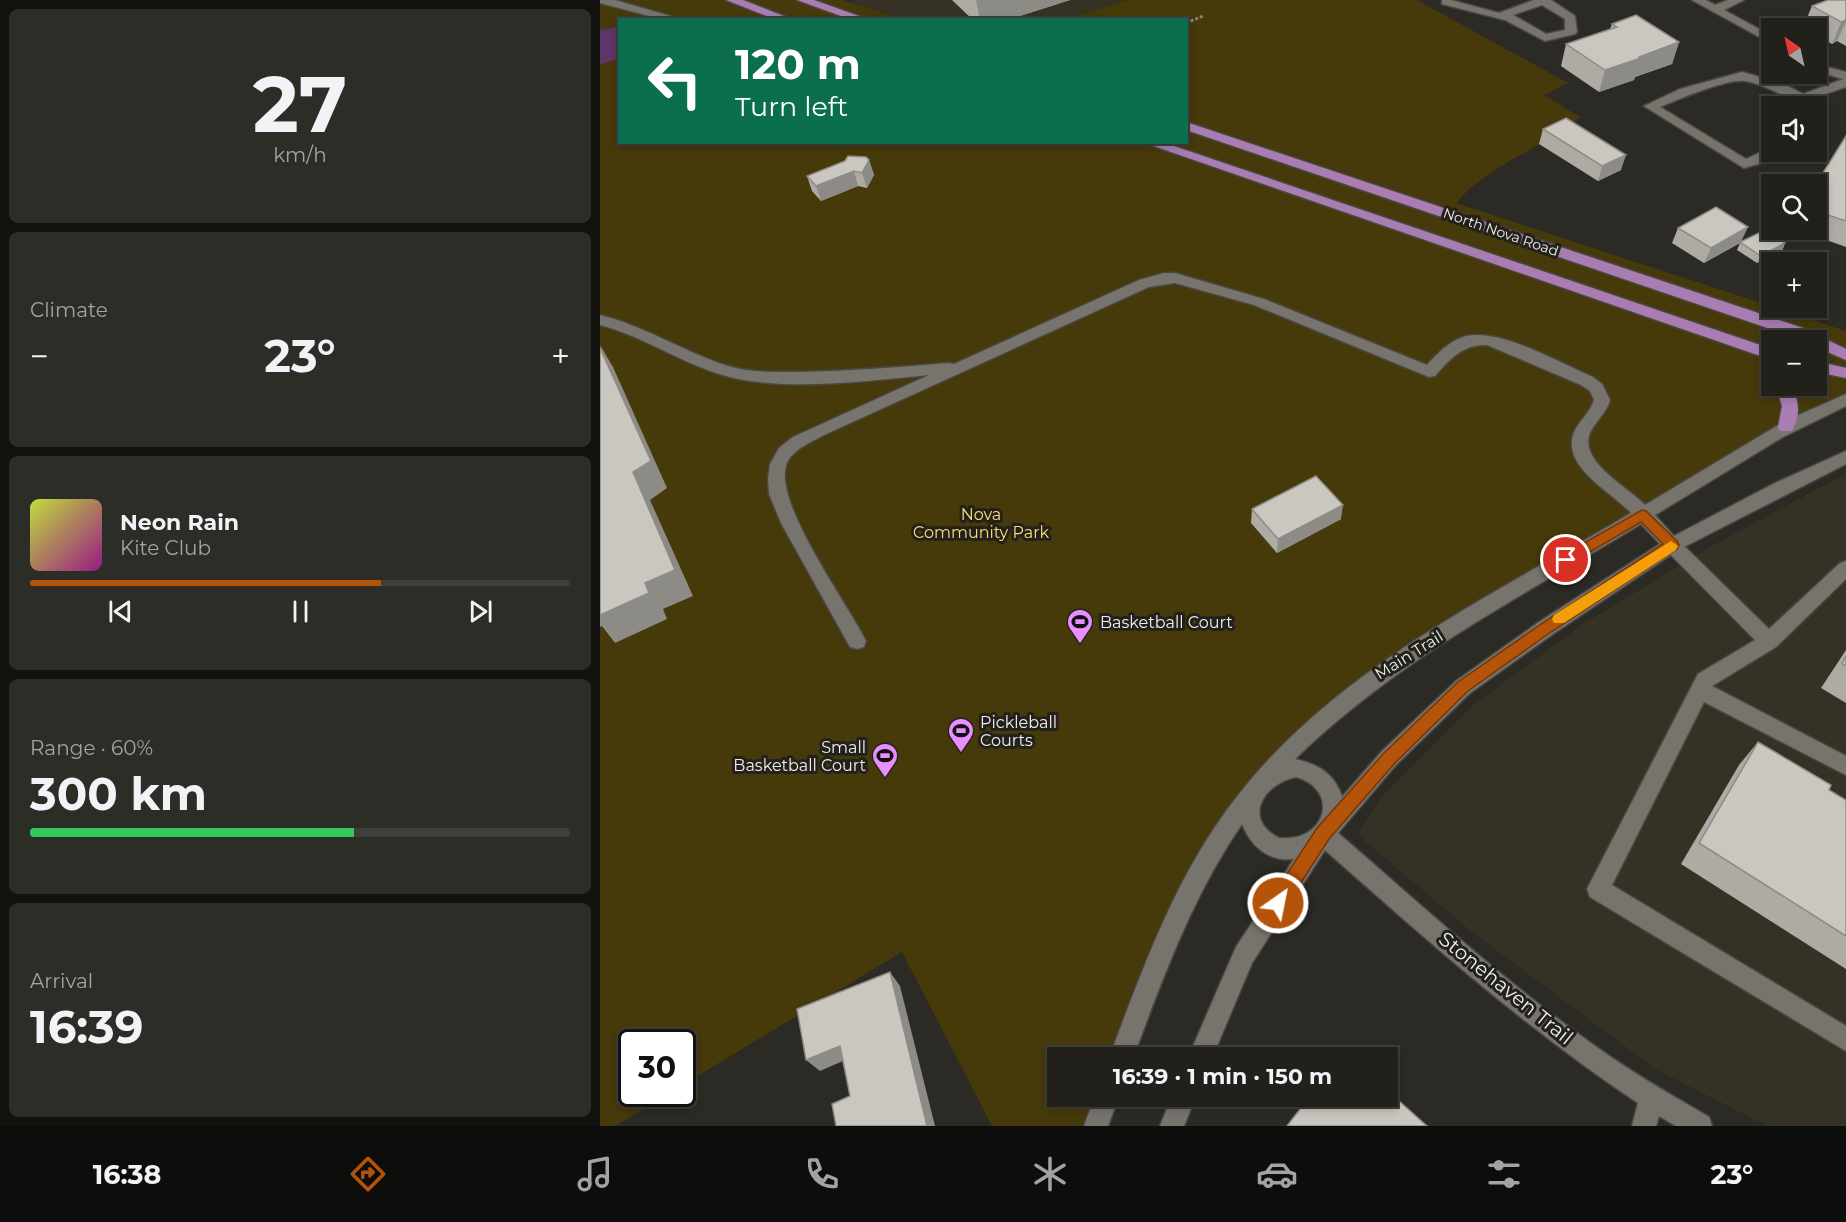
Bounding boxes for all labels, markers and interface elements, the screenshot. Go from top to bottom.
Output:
north arrow [1761,18,1827,84]
map controls [1761,18,1827,396]
text: 120 m [735,38,861,90]
icon: left [636,42,714,120]
text: 27 [253,56,347,152]
text: Turn left [735,90,848,123]
button: sound [1761,96,1827,162]
text: km/h [273,143,327,167]
button: search [1761,174,1827,240]
street label: North Nova Road [1441,204,1561,260]
button: + [1761,252,1827,318]
text: Climate [30,298,108,322]
text: 23° [264,328,336,383]
button: − [1761,330,1827,396]
text: − [30,336,49,376]
text: + [551,336,570,376]
park label: Nova Community Park [913,505,1049,542]
text: Neon Rain [120,509,239,536]
pin [1540,534,1591,585]
text: Kite Club [120,536,211,560]
icon: arrive [1549,543,1582,576]
icon: previous [104,595,137,628]
icon: pause [284,595,317,628]
icon: next [464,595,497,628]
sports icon: Basketball Court [1065,607,1095,645]
place label: Basketball Court [1100,613,1233,632]
street label: Main Trail [1371,627,1447,683]
place label: Pickleball Courts [980,713,1057,750]
sports icon: Pickleball Courts [946,716,976,754]
text: Range · 60% [30,736,153,760]
place label: Small Basketball Court [733,738,866,775]
sports icon: Small Basketball Court [870,741,900,779]
text: 300 km [30,766,207,821]
position arrow [1246,871,1310,935]
street label: Stonehaven Trail [1434,927,1578,1049]
text: Arrival [30,969,93,993]
text: 16:39 [30,999,143,1054]
speed limit sign: 30 [618,1029,696,1107]
text: 16:39 · 1 min · 150 m [1113,1063,1332,1090]
icon: directions [347,1153,389,1195]
icon: music [574,1153,616,1195]
icon: phone [801,1153,843,1195]
icon: climate [1029,1153,1071,1195]
icon: car [1256,1153,1298,1195]
icon: filters [1483,1153,1525,1195]
text: 16:38 [93,1158,161,1191]
text: 23° [1711,1158,1753,1191]

